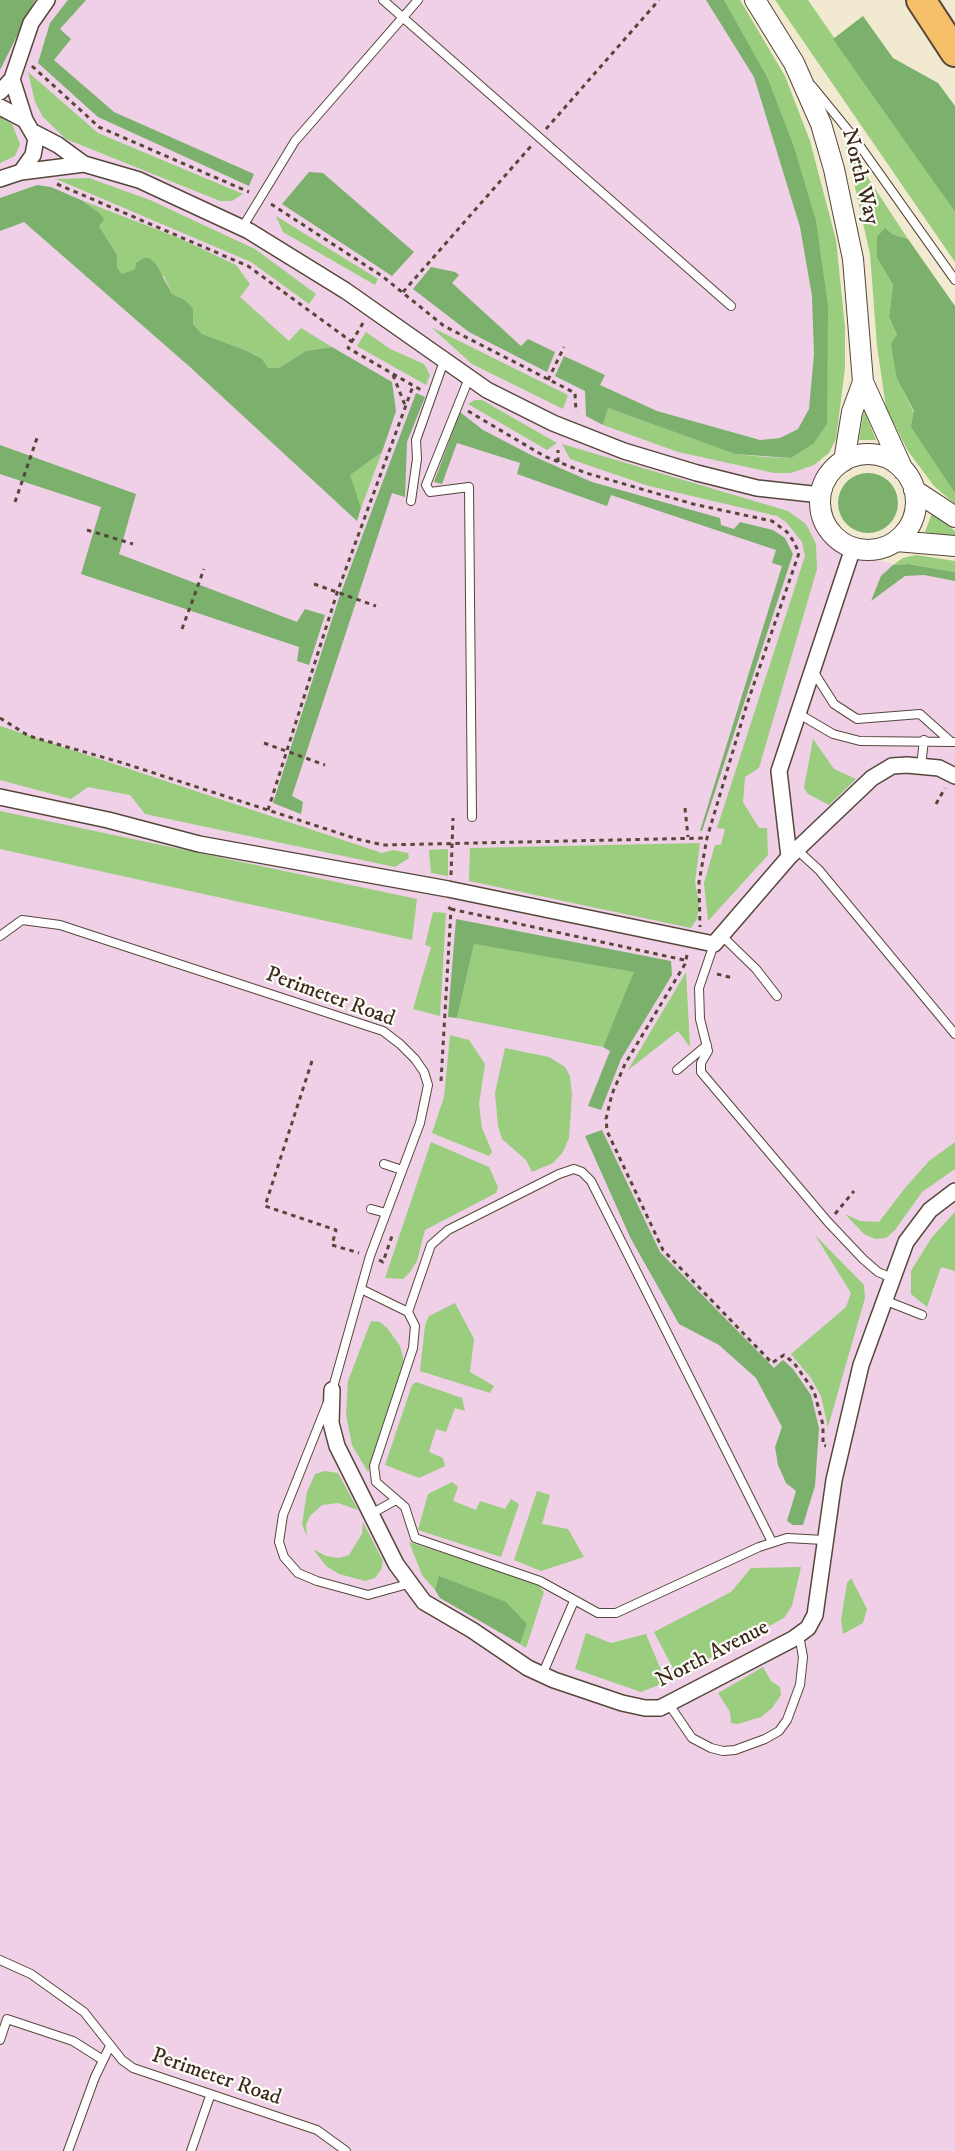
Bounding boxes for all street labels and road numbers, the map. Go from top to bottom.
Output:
street label: North Way [834,126,884,228]
street label: Perimeter Road [262,962,398,1034]
street label: North Avenue [652,1615,774,1695]
street label: Perimeter Road [148,2043,284,2113]

